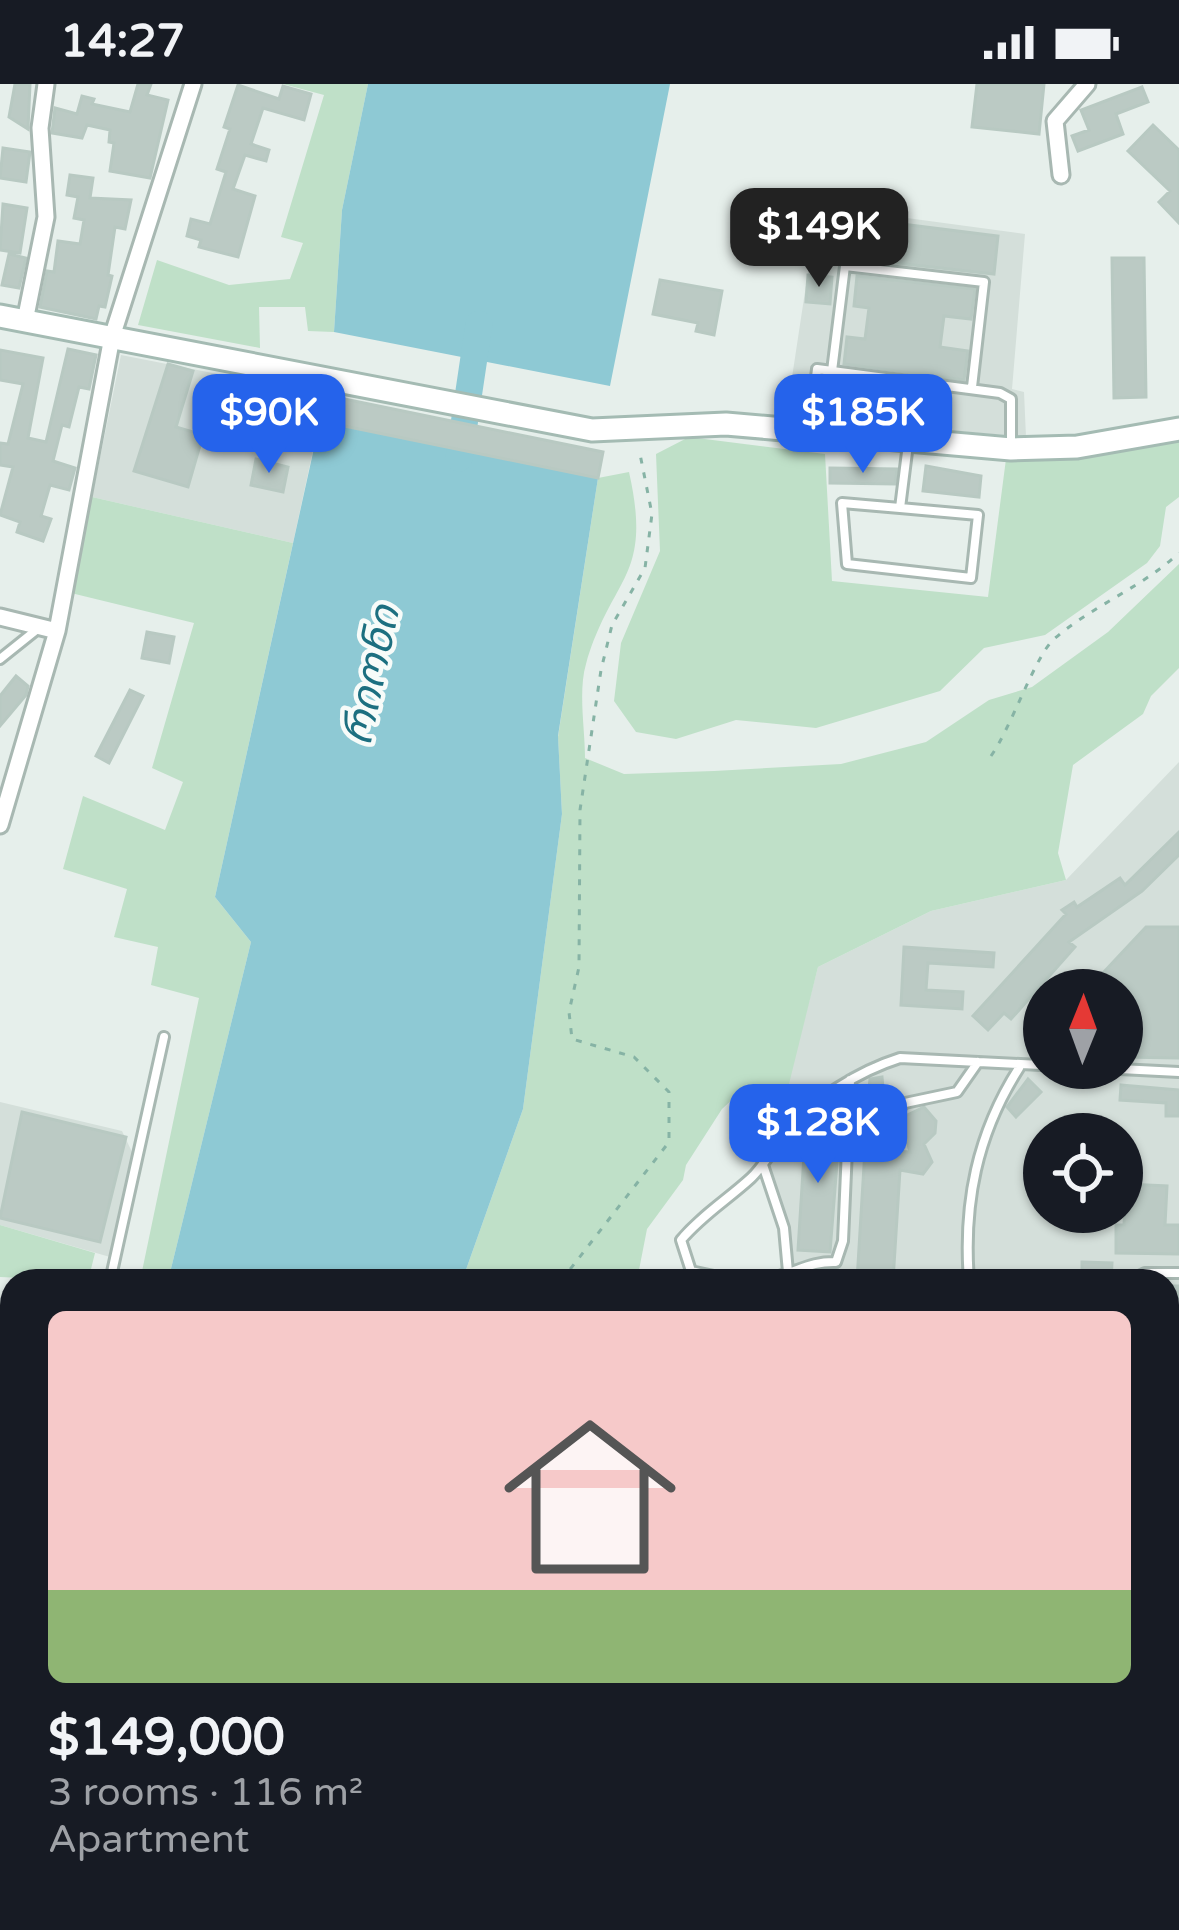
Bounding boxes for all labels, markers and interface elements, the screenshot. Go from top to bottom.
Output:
text: 14:27 [60,15,185,69]
pin: $149K [735,188,903,290]
text: $149K [757,203,881,250]
pin: $90K [198,374,340,476]
pin: $185K [779,374,947,476]
text: $90K [219,389,319,436]
text: $185K [801,389,925,436]
water label: რიონი [332,599,411,750]
north arrow [1023,969,1143,1089]
map controls [1023,969,1143,1233]
pin: $128K [734,1084,902,1186]
text: $128K [756,1099,880,1146]
button: locate [1023,1113,1143,1233]
icon: home [482,1389,698,1605]
text: $149,000 [48,1707,285,1769]
text: 3 rooms · 116 m² [48,1769,363,1816]
text: Apartment [48,1816,249,1863]

